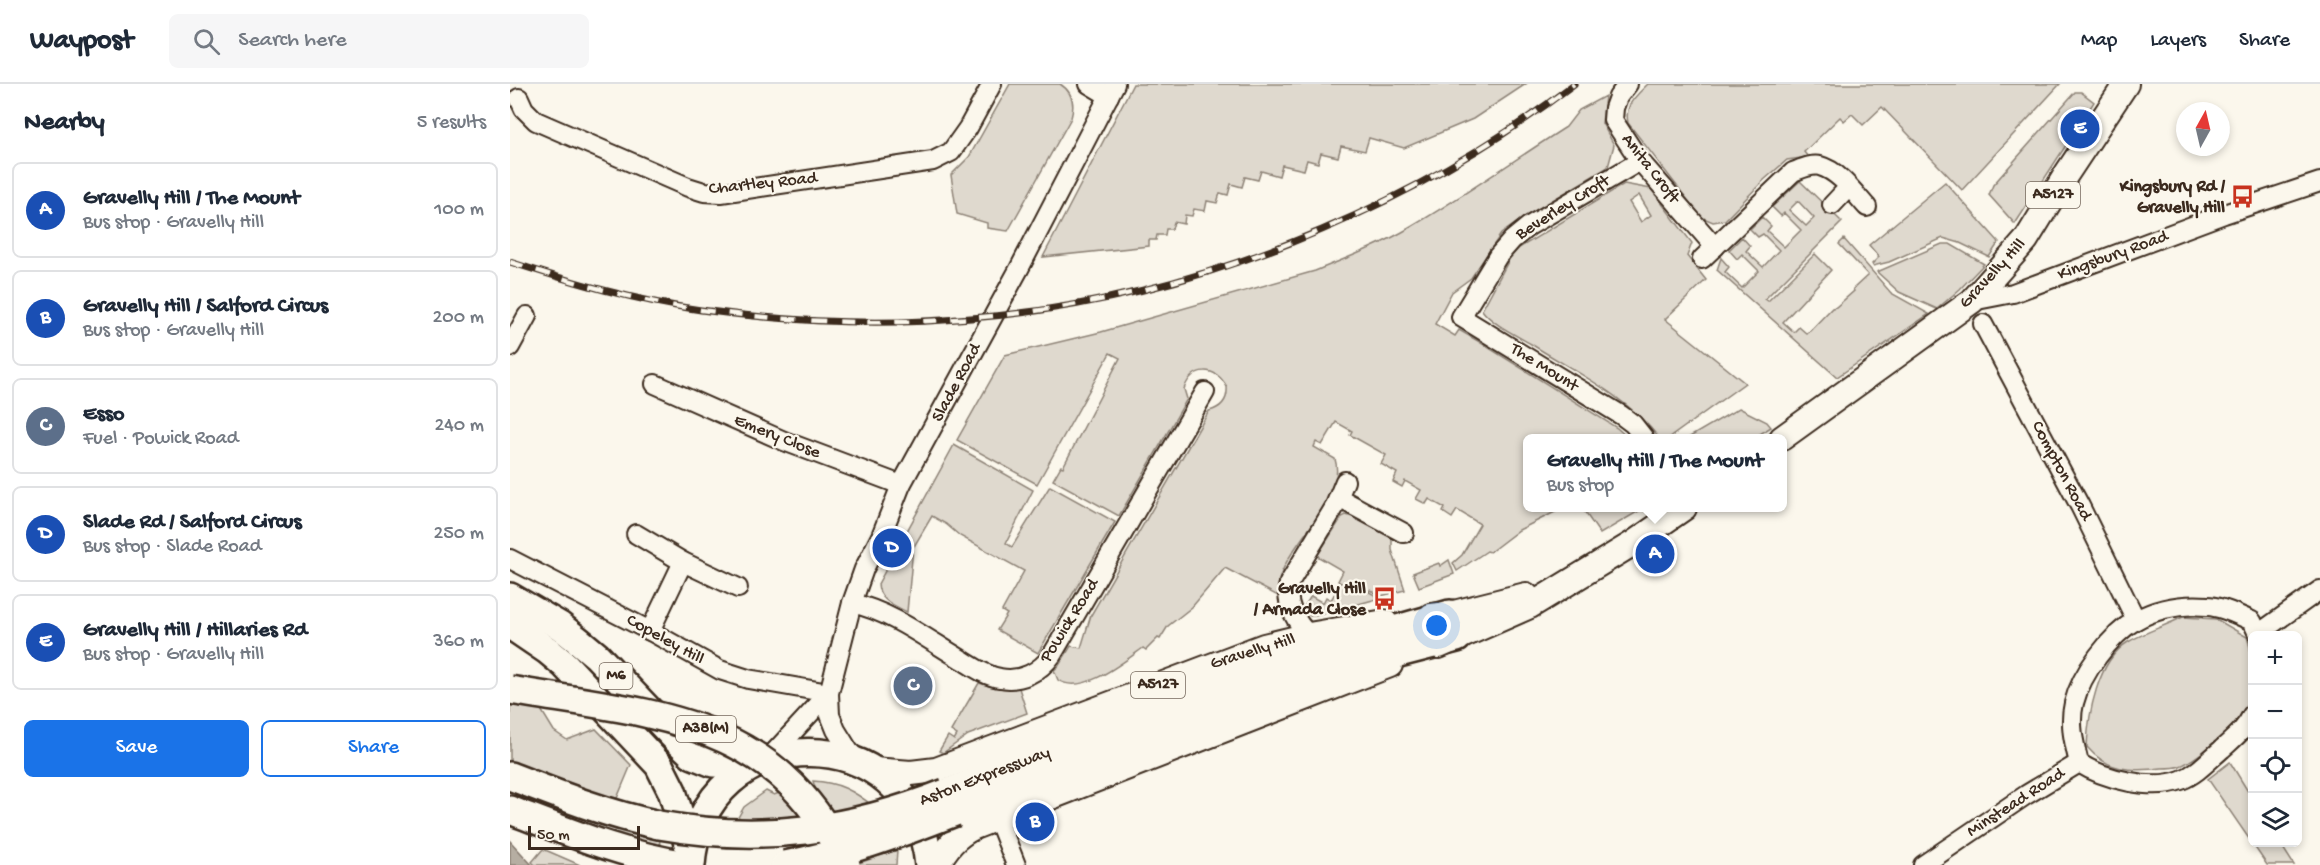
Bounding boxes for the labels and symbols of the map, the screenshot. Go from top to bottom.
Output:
north arrow [2176,102,2230,156]
pin: E [2060,106,2100,152]
street label: Anita Croft [1616,130,1685,209]
street label: Chartley Road [708,168,820,200]
street label: Beverley Croft [1511,170,1615,246]
place label: Kingsbury Rd / Gravelly Hill [2119,177,2226,219]
road number: A5127 [2026,182,2080,208]
bus stop icon: Kingsbury Rd / Gravelly Hill [2230,184,2256,210]
street label: Kingsbury Road [2055,226,2172,286]
street label: Gravelly Hill [1955,235,2031,313]
street label: The Mount [1505,338,1583,398]
street label: Slade Road [928,339,987,426]
street label: Emery Close [731,410,824,464]
street label: Compton Road [2026,418,2097,526]
pin: D [872,526,911,570]
pin: A [1636,532,1674,576]
street label: Powick Road [1035,574,1105,668]
place label: Gravelly Hill / Armada Close [1253,579,1367,621]
bus stop icon: Gravelly Hill / Armada Close [1371,586,1397,612]
street label: Copeley Hill [622,610,708,670]
your location [1422,611,1451,640]
street label: Gravelly Hill [1208,629,1298,675]
road number: M6 [600,663,632,689]
pin: C [894,664,932,708]
road number: A5127 [1131,672,1185,698]
road number: A38(M) [676,716,736,742]
street label: Aston Expressway [917,742,1053,812]
street label: Minstead Road [1963,763,2070,842]
pin: B [1016,800,1054,844]
scale bar [528,823,640,850]

